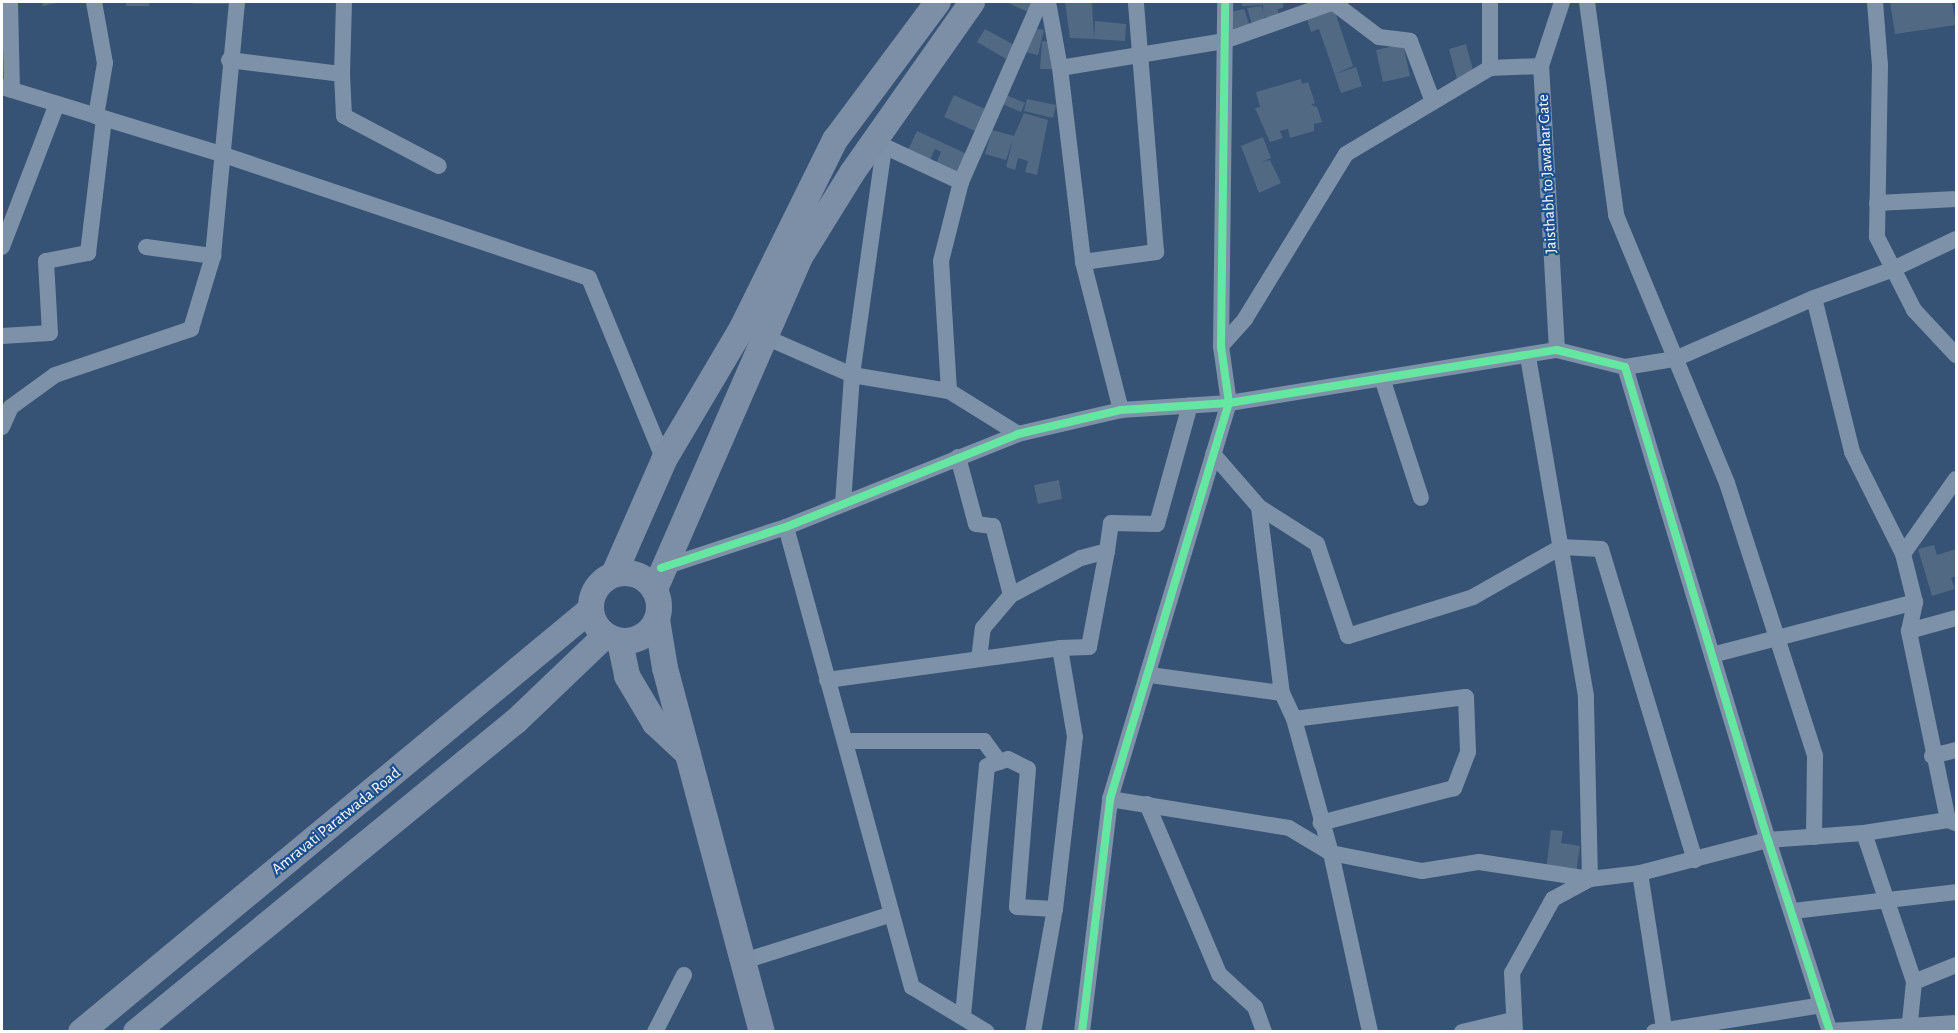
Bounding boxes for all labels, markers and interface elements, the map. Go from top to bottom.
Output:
street label: Jaisthabh to Jawahar Gate [1533,94,1561,254]
street label: Amravati Paratwada Road [268,763,404,879]

